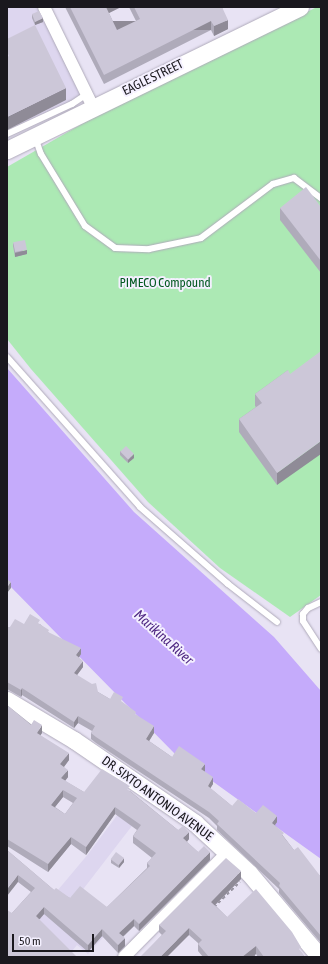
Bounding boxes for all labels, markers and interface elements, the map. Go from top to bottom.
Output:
street label: EAGLE STREET [120,57,186,99]
park label: PIMECO Compound [119,275,211,291]
water label: Marikina River [131,606,197,668]
street label: DR. SIXTO ANTONIO AVENUE [98,753,216,845]
scale bar [14,926,96,952]
text: 50 m [19,934,41,948]

